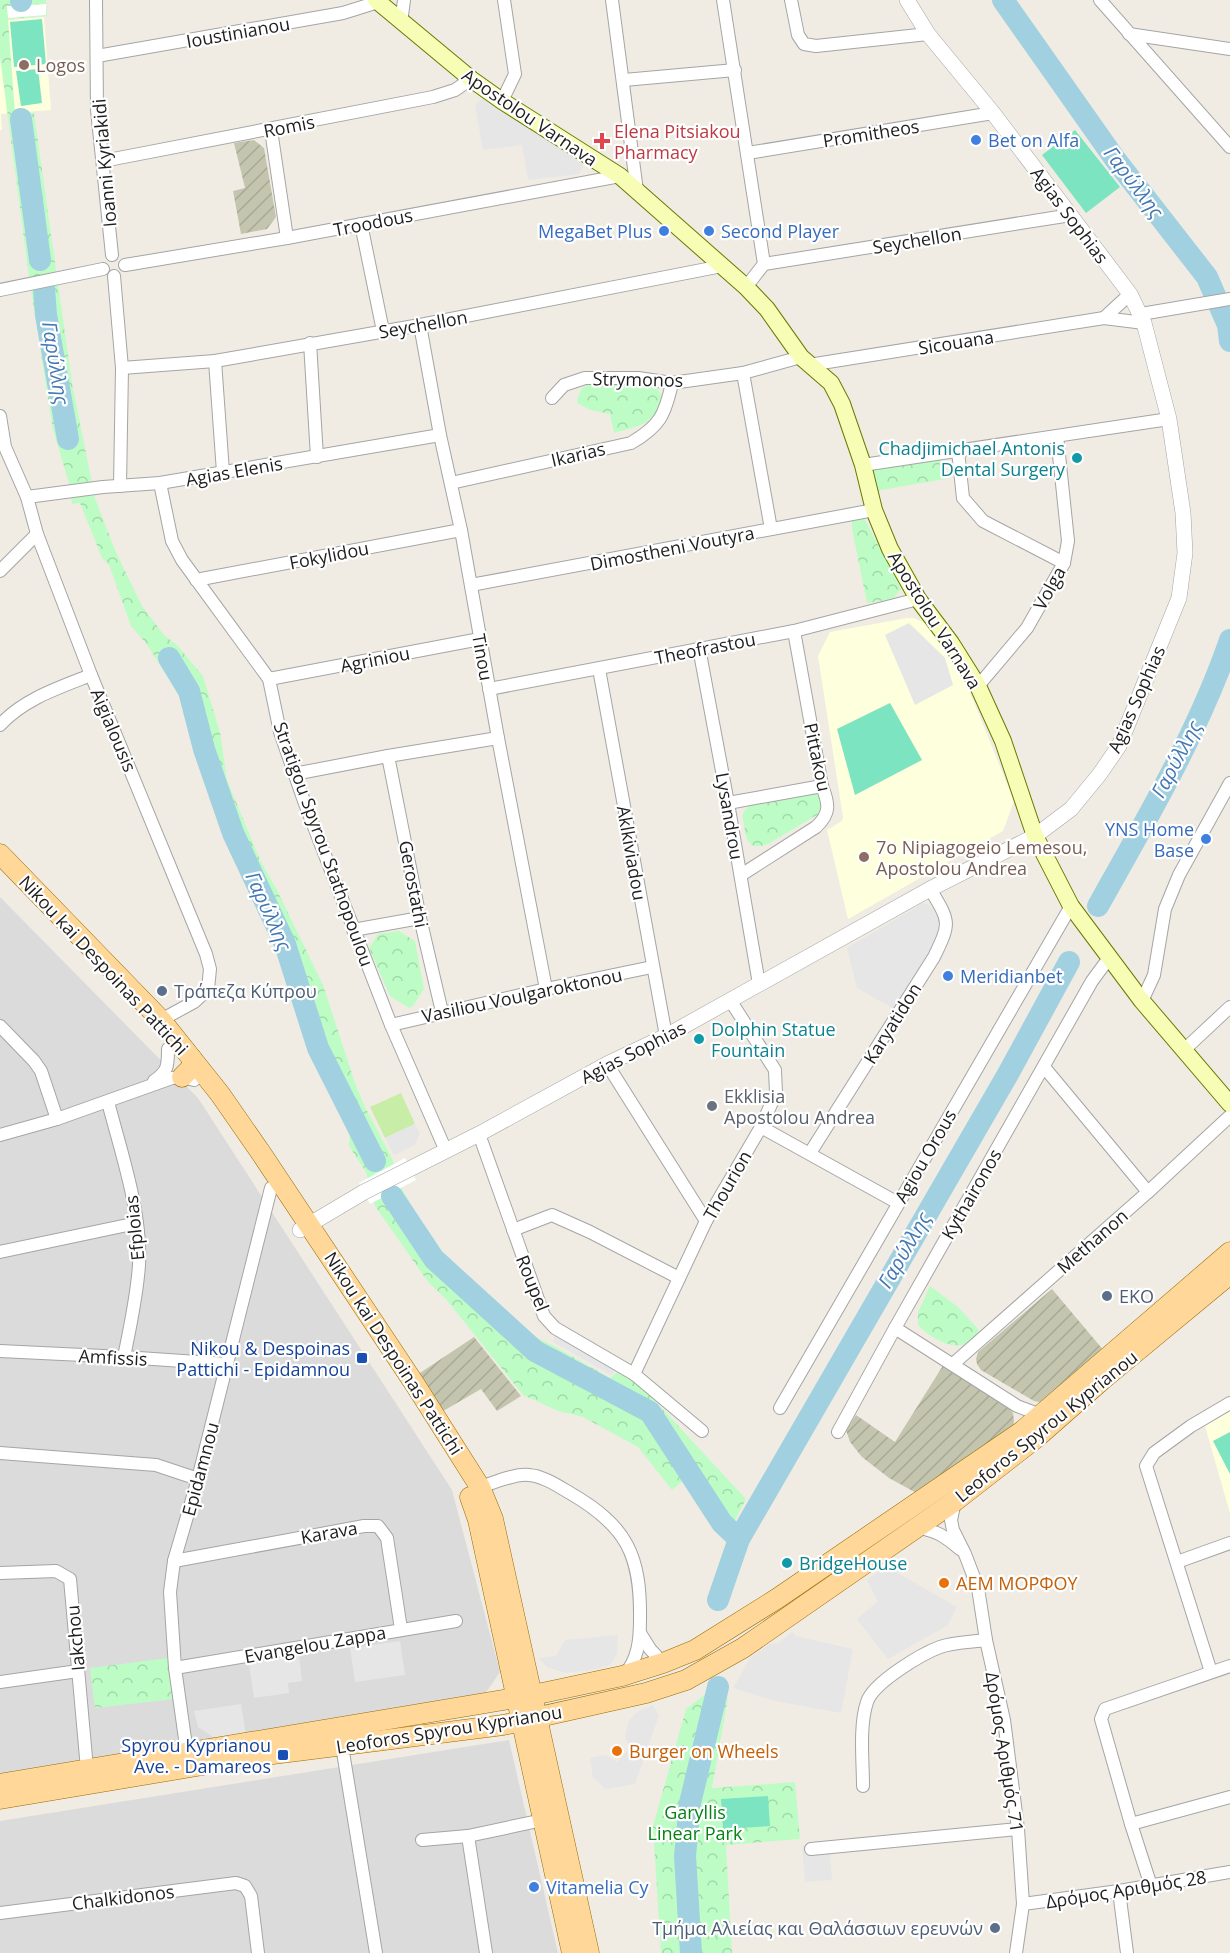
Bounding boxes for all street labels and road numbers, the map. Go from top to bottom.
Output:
street label: Ioustinianou [184,11,292,53]
street label: Apostolou Varnava [458,63,602,171]
street label: Ioanni Kyriakidi [86,98,122,228]
street label: Romis [261,109,317,143]
street label: Promitheos [821,114,921,152]
street label: Agias Sophias [1026,162,1114,268]
street label: Troodous [331,203,415,241]
street label: Seychellon [871,221,963,259]
street label: Seychellon [377,304,469,344]
street label: Sicouana [917,324,995,360]
street label: Strymonos [592,366,684,392]
street label: Ikarias [549,436,607,472]
street label: Agias Elenis [184,451,284,491]
street label: Dimostheni Voutyra [588,520,756,576]
street label: Fokylidou [287,536,371,574]
street label: Apostolou Varnava [883,547,987,693]
street label: Volga [1027,562,1071,614]
street label: Theofrastou [653,626,757,670]
street label: Tinou [467,632,499,682]
street label: Agriniou [338,640,412,678]
street label: Agias Sophias [1102,642,1170,756]
street label: Aigialousis [86,685,142,775]
street label: Stratigou Spyrou Stathopoulou [269,718,379,970]
street label: Pittakou [799,720,837,794]
street label: Lysandrou [711,770,749,862]
street label: Aklkiviadou [612,804,652,902]
street label: Gerostathi [394,838,434,930]
street label: Nikou kai Despoinas Pattichi [14,870,194,1060]
street label: Vasiliou Voulgaroktonou [420,962,624,1028]
street label: Karyatidon [858,978,926,1068]
street label: Agias Sophias [576,1015,690,1089]
street label: Agiou Orous [889,1105,961,1207]
street label: Kythaironos [935,1144,1007,1244]
street label: Thourion [697,1146,757,1224]
street label: Efploias [119,1194,149,1262]
street label: Methanon [1051,1204,1133,1278]
street label: Nikou kai Despoinas Pattichi [319,1247,469,1459]
street label: Roupel [511,1251,555,1315]
street label: Amfissis [78,1343,148,1371]
street label: Leoforos Spyrou Kyprianou [950,1345,1142,1507]
street label: Epidamnou [176,1419,224,1519]
street label: Karava [299,1515,359,1549]
street label: Iakchou [60,1604,90,1672]
street label: Evangelou Zappa [242,1620,388,1668]
street label: Δρόμος Αριθμός 71 [980,1670,1030,1834]
street label: Leoforos Spyrou Kyprianou [334,1699,564,1759]
street label: Δρόμος Αριθμός 28 [1044,1864,1208,1914]
street label: Chalkidonos [70,1879,176,1915]

